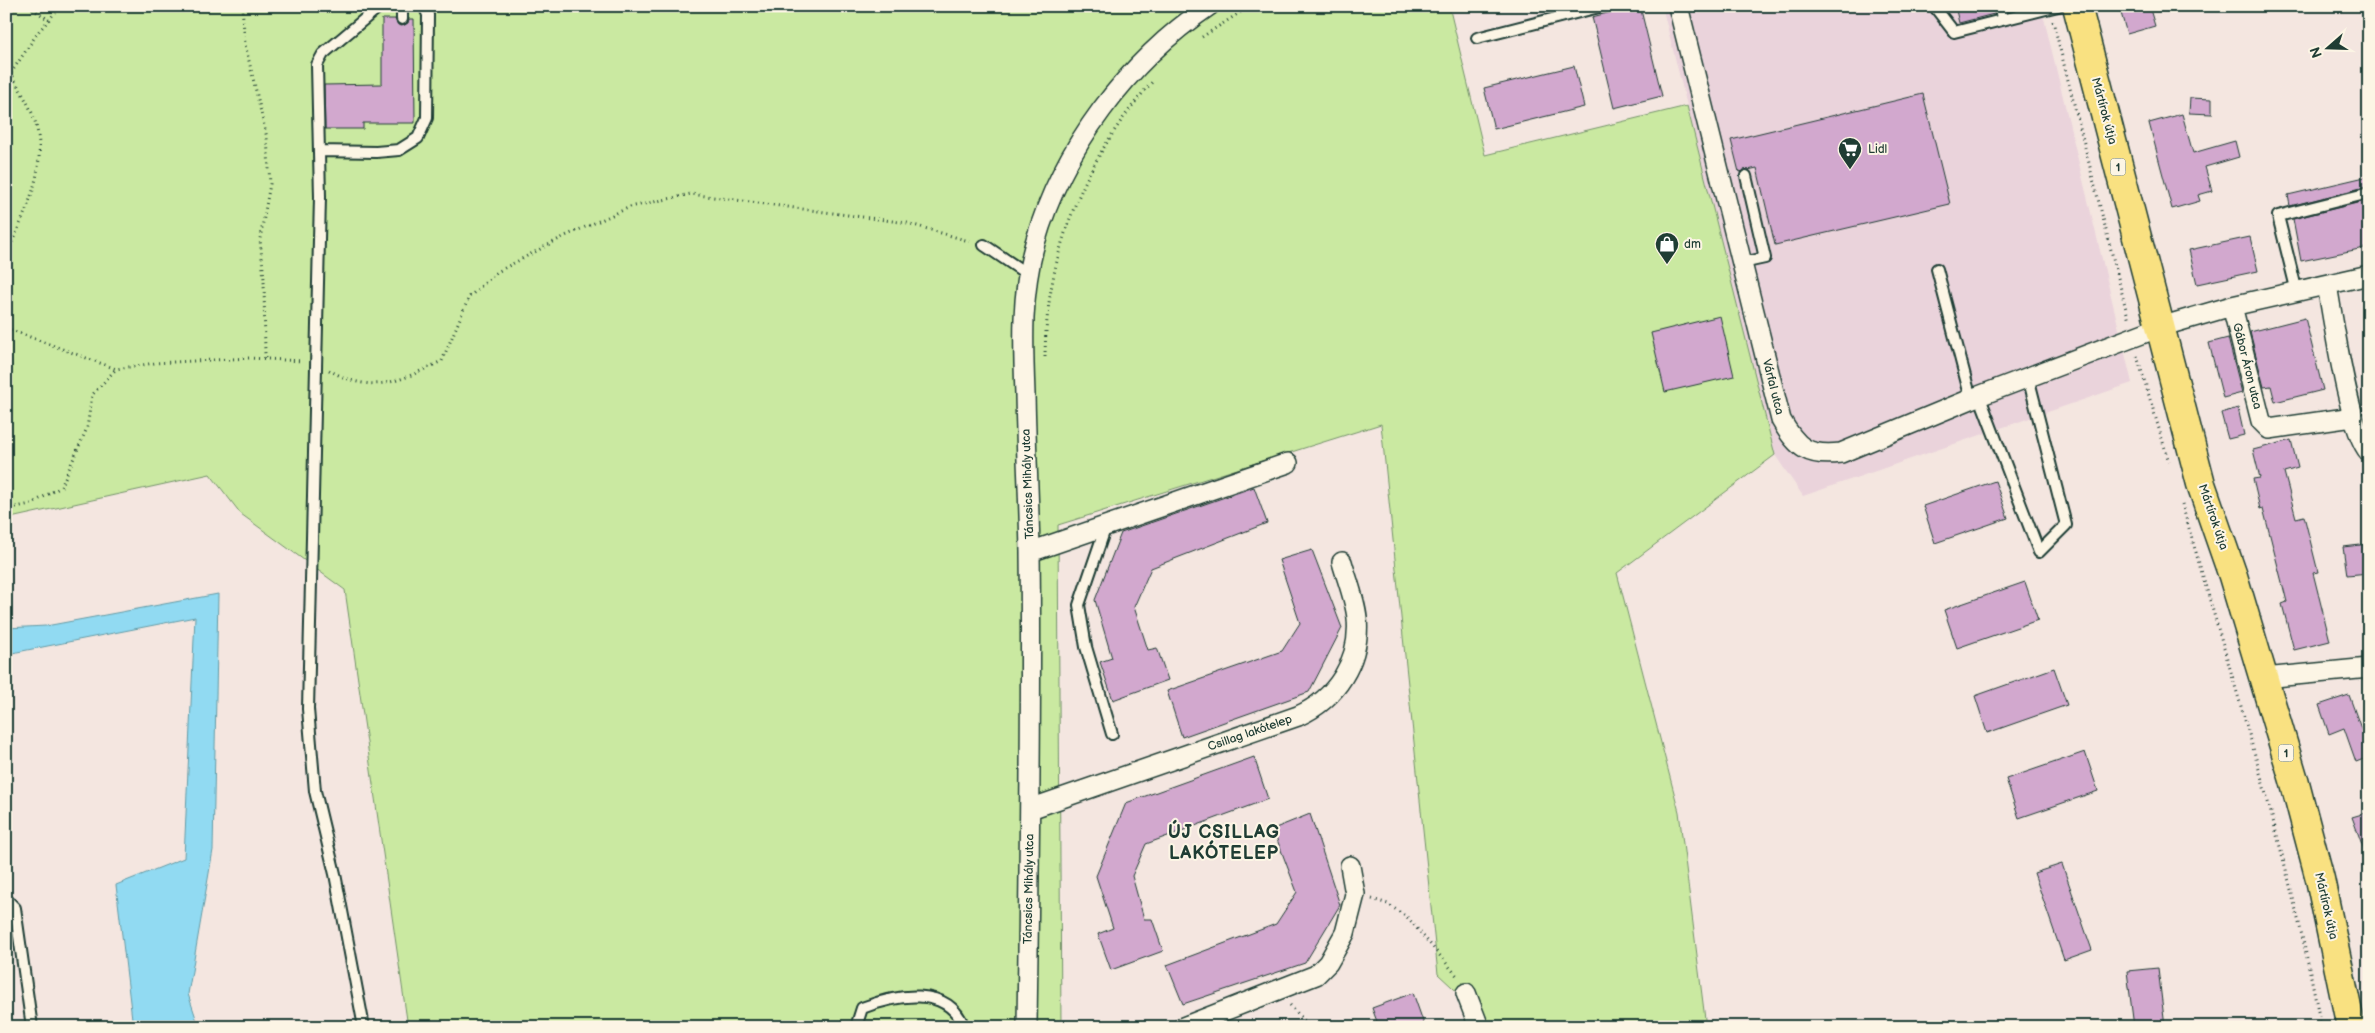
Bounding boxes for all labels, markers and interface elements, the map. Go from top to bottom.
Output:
north arrow [2302,22,2352,72]
text: N [2306,44,2326,60]
street label: Mártírok útja [2088,76,2120,146]
supermarket icon: Lidl [1837,136,1863,170]
place label: Lidl [1868,142,1887,157]
road number: 1 [2110,158,2126,176]
shop icon: dm [1654,231,1680,265]
place label: dm [1684,237,1701,252]
street label: Gábor Áron utca [2229,321,2267,411]
street label: Várfal utca [1759,358,1787,417]
street label: Táncsics Mihály utca [1019,428,1037,540]
street label: Mártírok útja [2195,482,2231,552]
street label: Csillag lakótelep [1206,712,1294,754]
road number: 1 [2278,744,2294,761]
district label: ÚJ CSILLAG LAKÓTELEP [1168,819,1280,864]
street label: Táncsics Mihály utca [1021,833,1037,944]
street label: Mártírok útja [2311,871,2341,941]

